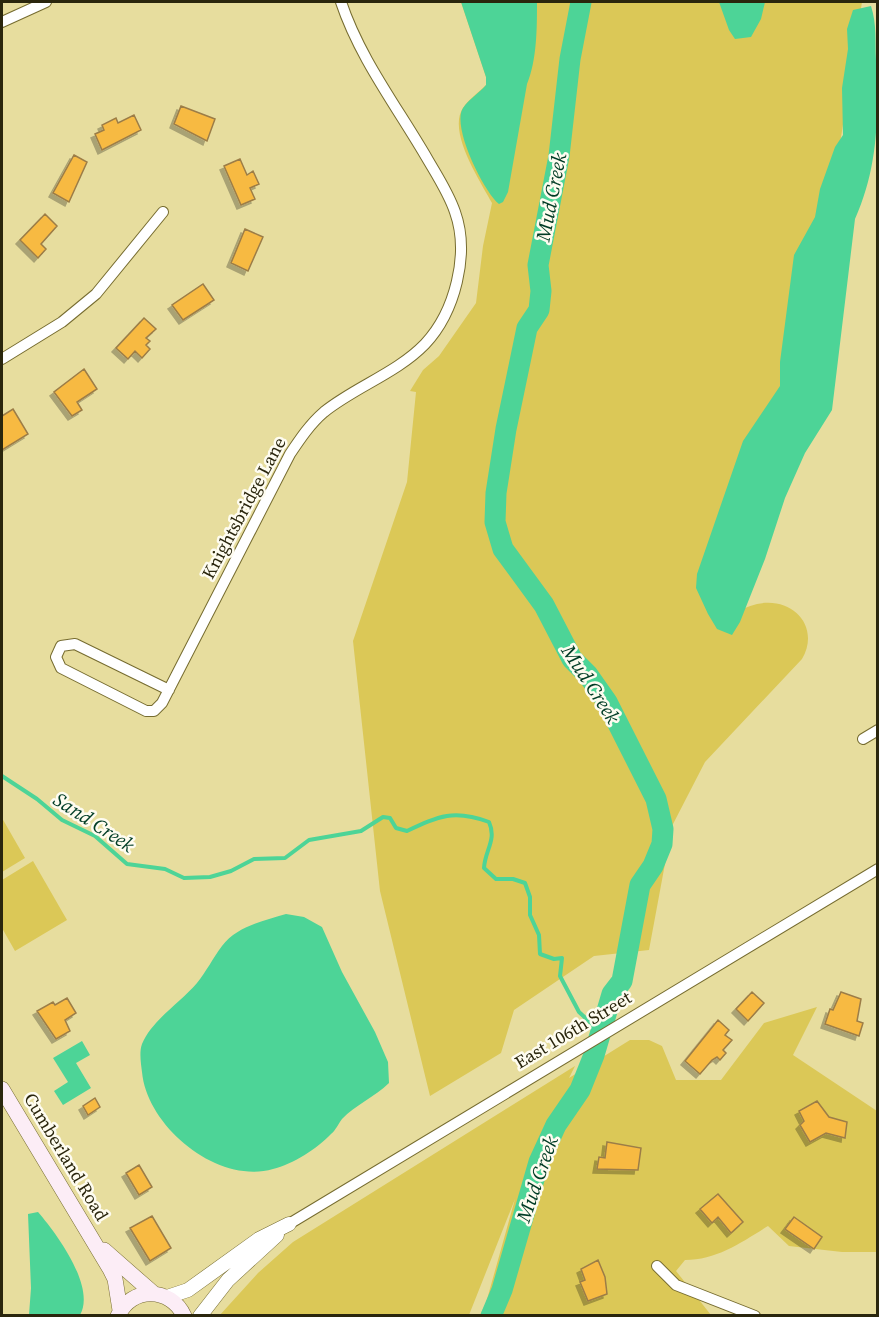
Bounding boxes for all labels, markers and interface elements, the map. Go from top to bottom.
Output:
water label: Mud Creek [529,150,573,244]
street label: Knightsbridge Lane [196,432,292,583]
water label: Mud Creek [554,638,627,730]
water label: Sand Creek [48,785,141,859]
street label: East 106th Street [510,985,636,1074]
street label: Cumberland Road [18,1088,115,1225]
water label: Mud Creek [509,1132,565,1227]

